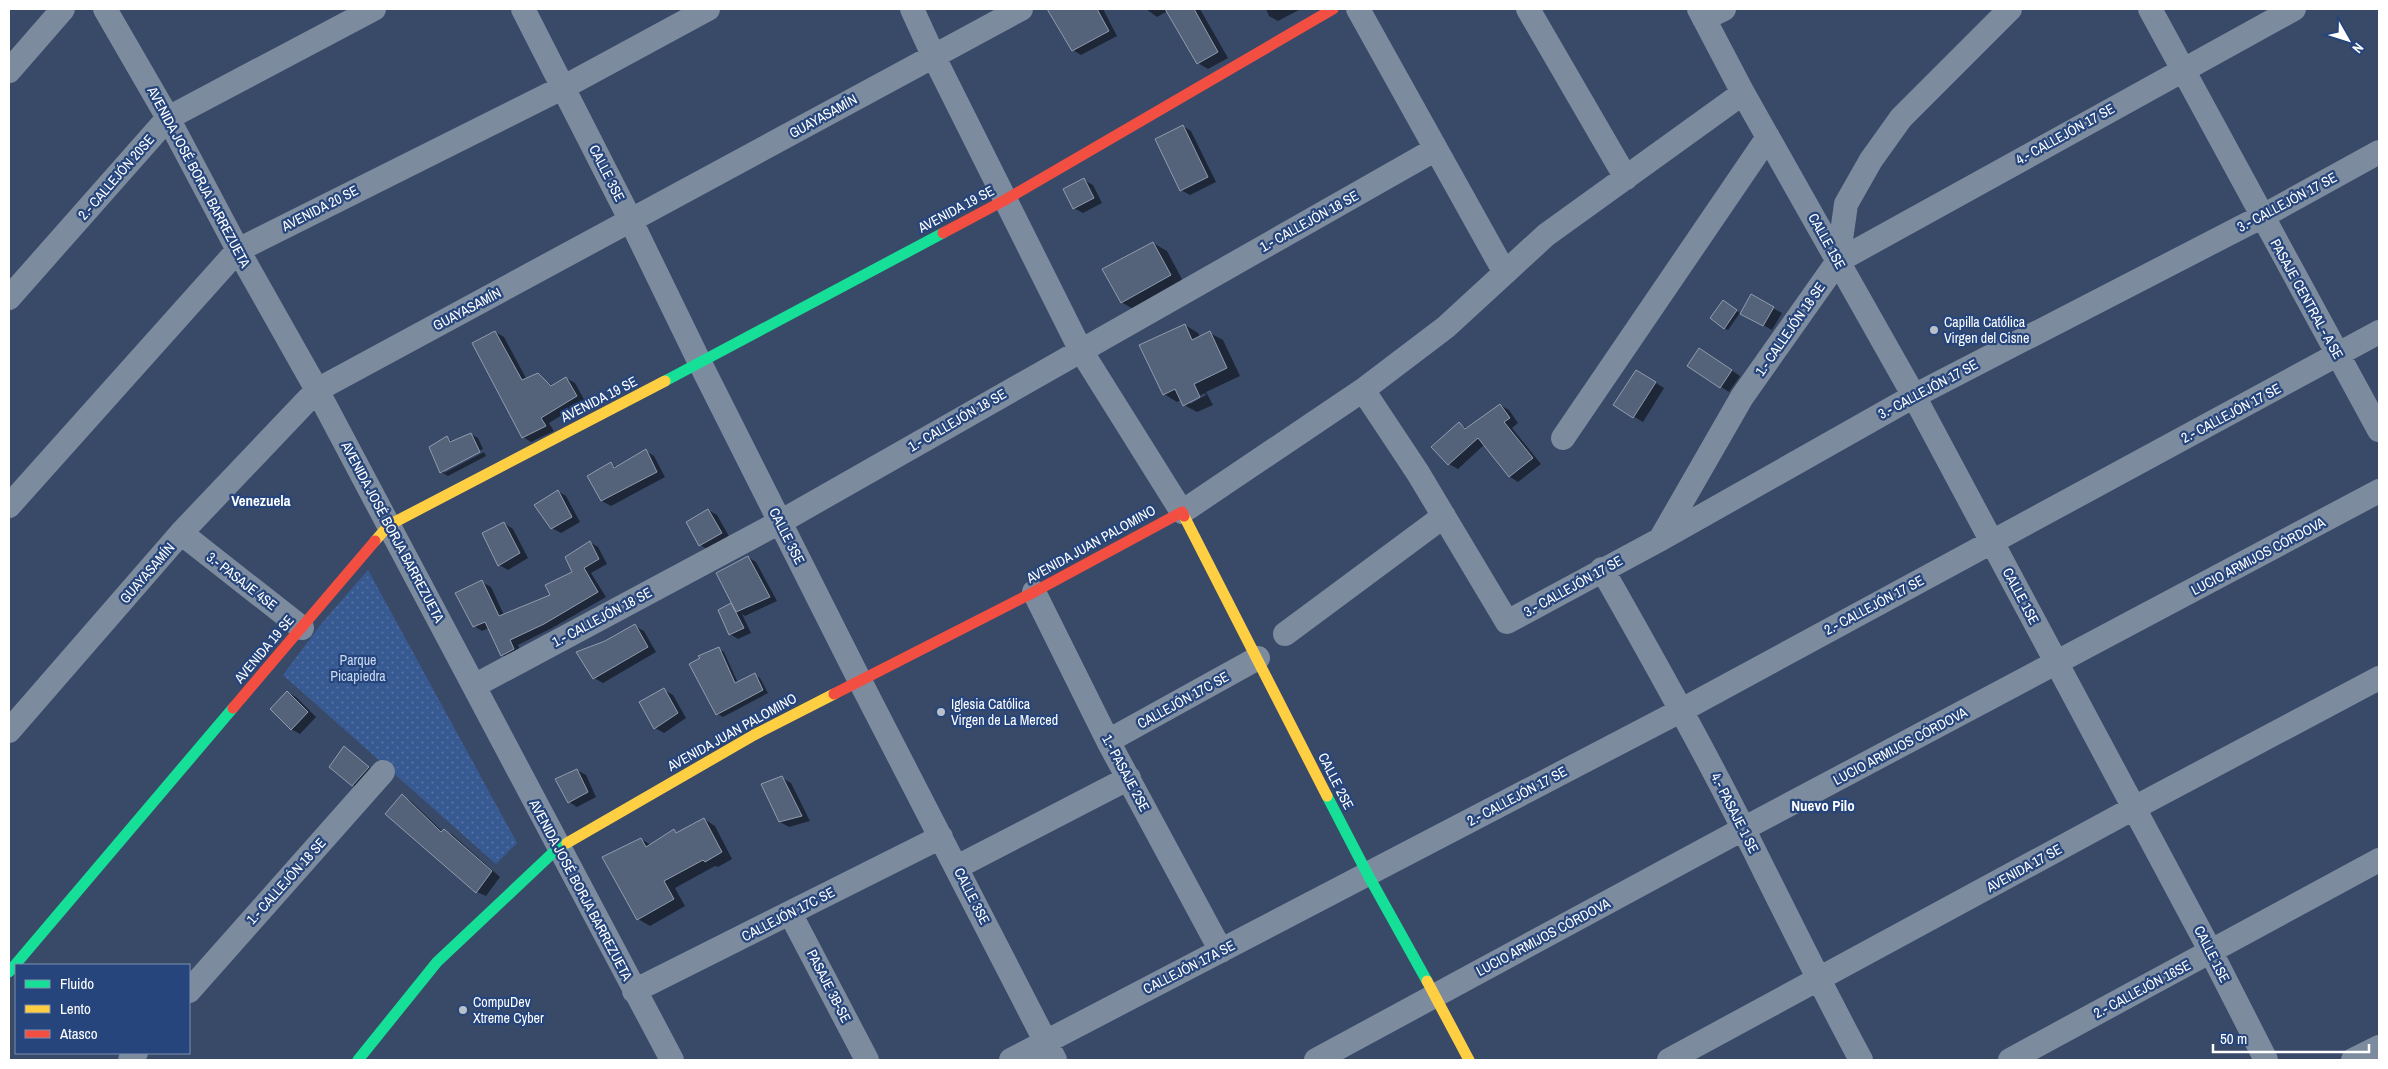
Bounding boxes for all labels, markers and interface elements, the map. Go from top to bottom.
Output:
north arrow [2323,15,2373,65]
text: N [2348,39,2368,57]
street label: AVENIDA JOSÉ BORJA BARREZUETA [143,83,255,271]
street label: GUAYASAMÍN [786,90,860,142]
street label: 4.- CALLEJÓN 17 SE [2012,99,2118,169]
street label: 2.- CALLEJÓN 20SE [74,131,158,223]
street label: CALLE 3SE [585,142,629,204]
street label: 3.- CALLEJÓN 17 SE [2234,168,2340,236]
street label: AVENIDA 20 SE [278,181,361,235]
street label: AVENIDA 19 SE [914,181,997,237]
street label: 1.- CALLEJÓN 18 SE [1256,186,1362,256]
street label: CALLE 1SE [1804,210,1850,272]
street label: PASAJE CENTRAL - A SE [2266,236,2348,362]
street label: 1.- CALLEJÓN 18 SE [1751,279,1829,379]
street label: GUAYASAMÍN [430,283,504,335]
place label: Capilla Católica Virgen del Cisne [1944,313,2029,347]
marker: Capilla Católica Virgen del Cisne [1928,324,1940,336]
street label: 3.- CALLEJÓN 17 SE [1875,355,1981,423]
street label: AVENIDA 19 SE [557,372,640,426]
street label: 2.- CALLEJÓN 17 SE [2178,379,2284,447]
street label: 1.- CALLEJÓN 18 SE [905,385,1009,455]
street label: AVENIDA JOSÉ BORJA BARREZUETA [337,438,449,626]
district label: Venezuela [231,490,291,511]
street label: AVENIDA JUAN PALOMINO [1022,501,1159,588]
street label: CALLE 3SE [765,505,809,567]
street label: LUCIO ARMIJOS CÓRDOVA [2188,513,2328,599]
street label: GUAYASAMÍN [116,539,178,607]
street label: 3.- PASAJE 4SE [203,548,281,614]
street label: 3.- CALLEJÓN 17 SE [1520,551,1626,621]
street label: CALLE 1SE [1999,565,2043,627]
street label: 2.- CALLEJÓN 17 SE [1821,571,1927,639]
street label: 1.- CALLEJÓN 18 SE [549,583,655,651]
street label: AVENIDA 19 SE [230,611,298,687]
park label: Parque Picapiedra [330,651,386,685]
street label: CALLEJÓN 17C SE [1134,667,1232,733]
street label: AVENIDA JUAN PALOMINO [663,689,800,776]
place label: Iglesia Católica Virgen de La Merced [951,695,1058,729]
street label: LUCIO ARMIJOS CÓRDOVA [1830,703,1970,789]
marker: Iglesia Católica Virgen de La Merced [935,706,947,718]
street label: 1.- PASAJE 2SE [1098,731,1154,815]
street label: CALLE 2SE [1314,750,1358,812]
street label: 2.- CALLEJÓN 17 SE [1464,762,1570,830]
street label: 4.- PASAJE 1 SE [1707,770,1763,856]
district label: Nuevo Pilo [1791,795,1855,816]
street label: AVENIDA JOSÉ BORJA BARREZUETA [525,796,637,984]
street label: 1.- CALLEJÓN 18 SE [242,834,330,928]
street label: AVENIDA 17 SE [1982,840,2065,897]
street label: CALLE 3SE [950,865,994,927]
street label: CALLEJÓN 17C SE [738,883,838,945]
street label: LUCIO ARMIJOS CÓRDOVA [1473,894,1613,980]
street label: CALLE 1SE [2190,923,2234,985]
street label: CALLEJÓN 17A SE [1140,936,1238,998]
street label: PASAJE 3B-SE [803,946,855,1026]
street label: 2.- CALLEJÓN 16SE [2090,956,2194,1022]
legend [15,964,190,1054]
text: Fluido [60,973,94,994]
place label: CompuDev Xtreme Cyber [473,993,544,1027]
text: Lento [60,998,91,1019]
marker: CompuDev Xtreme Cyber [457,1004,469,1016]
scale bar [2213,1022,2369,1054]
text: Atasco [59,1023,98,1044]
text: 50 m [2220,1028,2247,1049]

